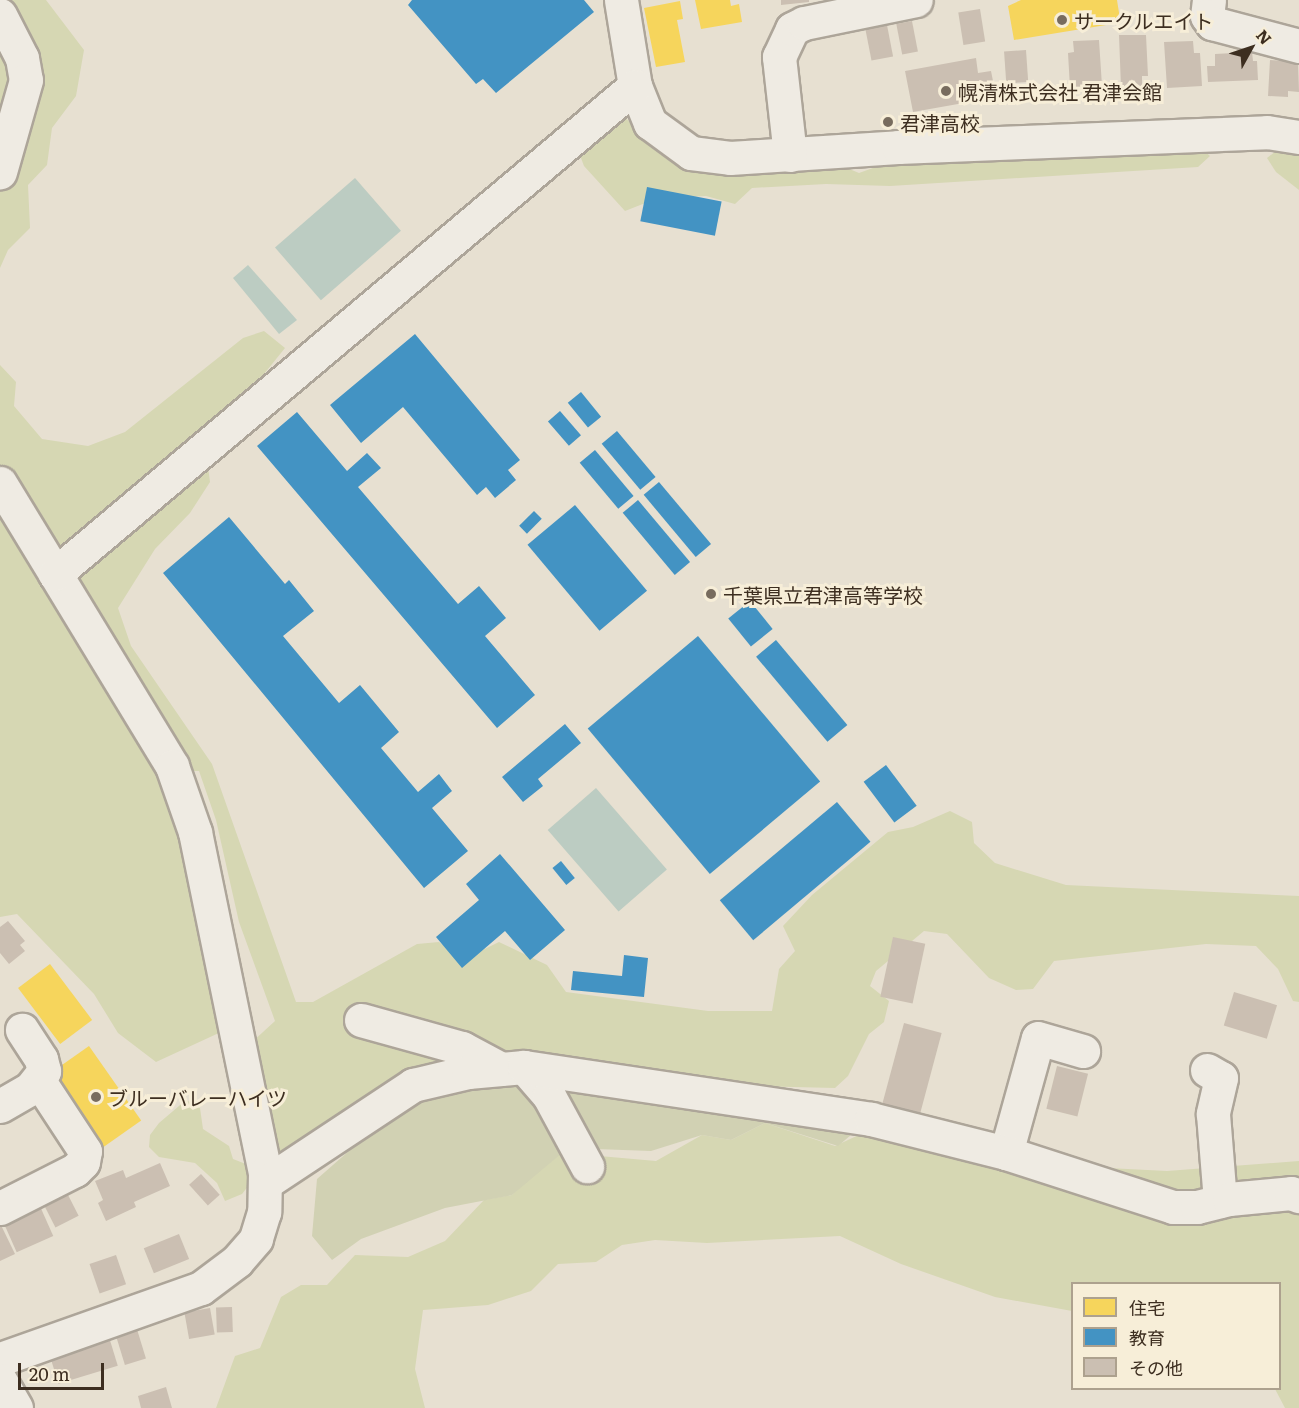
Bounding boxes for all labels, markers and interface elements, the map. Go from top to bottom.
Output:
place label: サークルエイト [1074,8,1214,32]
marker: サークルエイト [1055,13,1069,27]
north arrow [1221,18,1281,78]
text: N [1251,24,1278,49]
place label: 幌清株式会社 君津会館 [958,79,1162,103]
marker: 幌清株式会社 君津会館 [939,84,953,98]
place label: 君津高校 [900,110,980,134]
marker: 君津高校 [881,115,895,129]
place label: 千葉県立君津高等学校 [723,582,923,606]
marker: 千葉県立君津高等学校 [704,587,718,601]
place label: ブルーバレーハイツ [108,1085,288,1109]
marker: ブルーバレーハイツ [89,1090,103,1104]
legend [1071,1282,1281,1390]
text: 住宅 [1129,1294,1165,1321]
text: 教育 [1129,1324,1165,1351]
scale bar [21,1351,106,1389]
text: その他 [1129,1354,1183,1381]
text: 20 m [29,1360,70,1387]

